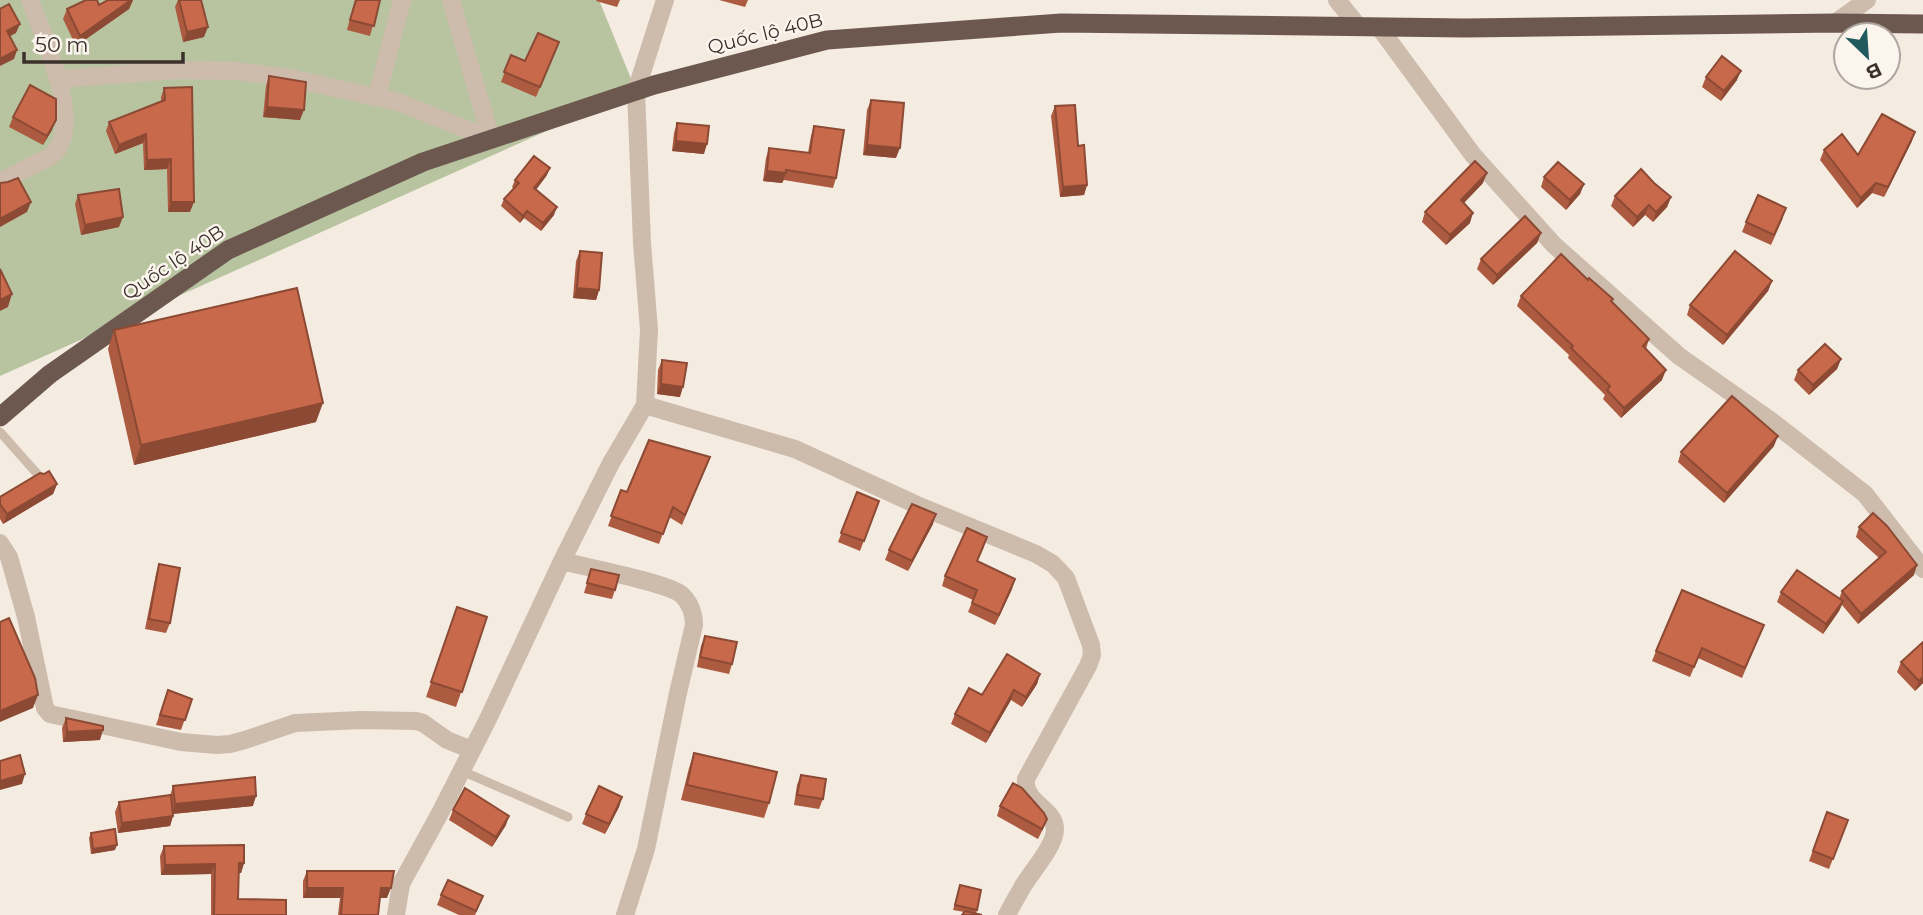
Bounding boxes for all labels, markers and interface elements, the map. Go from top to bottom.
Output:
street label: Quốc lộ 40B [705,8,825,59]
scale bar [24,21,184,65]
north arrow [1832,21,1902,91]
text: 50 m [35,32,89,57]
text: B [1863,57,1885,84]
street label: Quốc lộ 40B [118,220,229,305]

